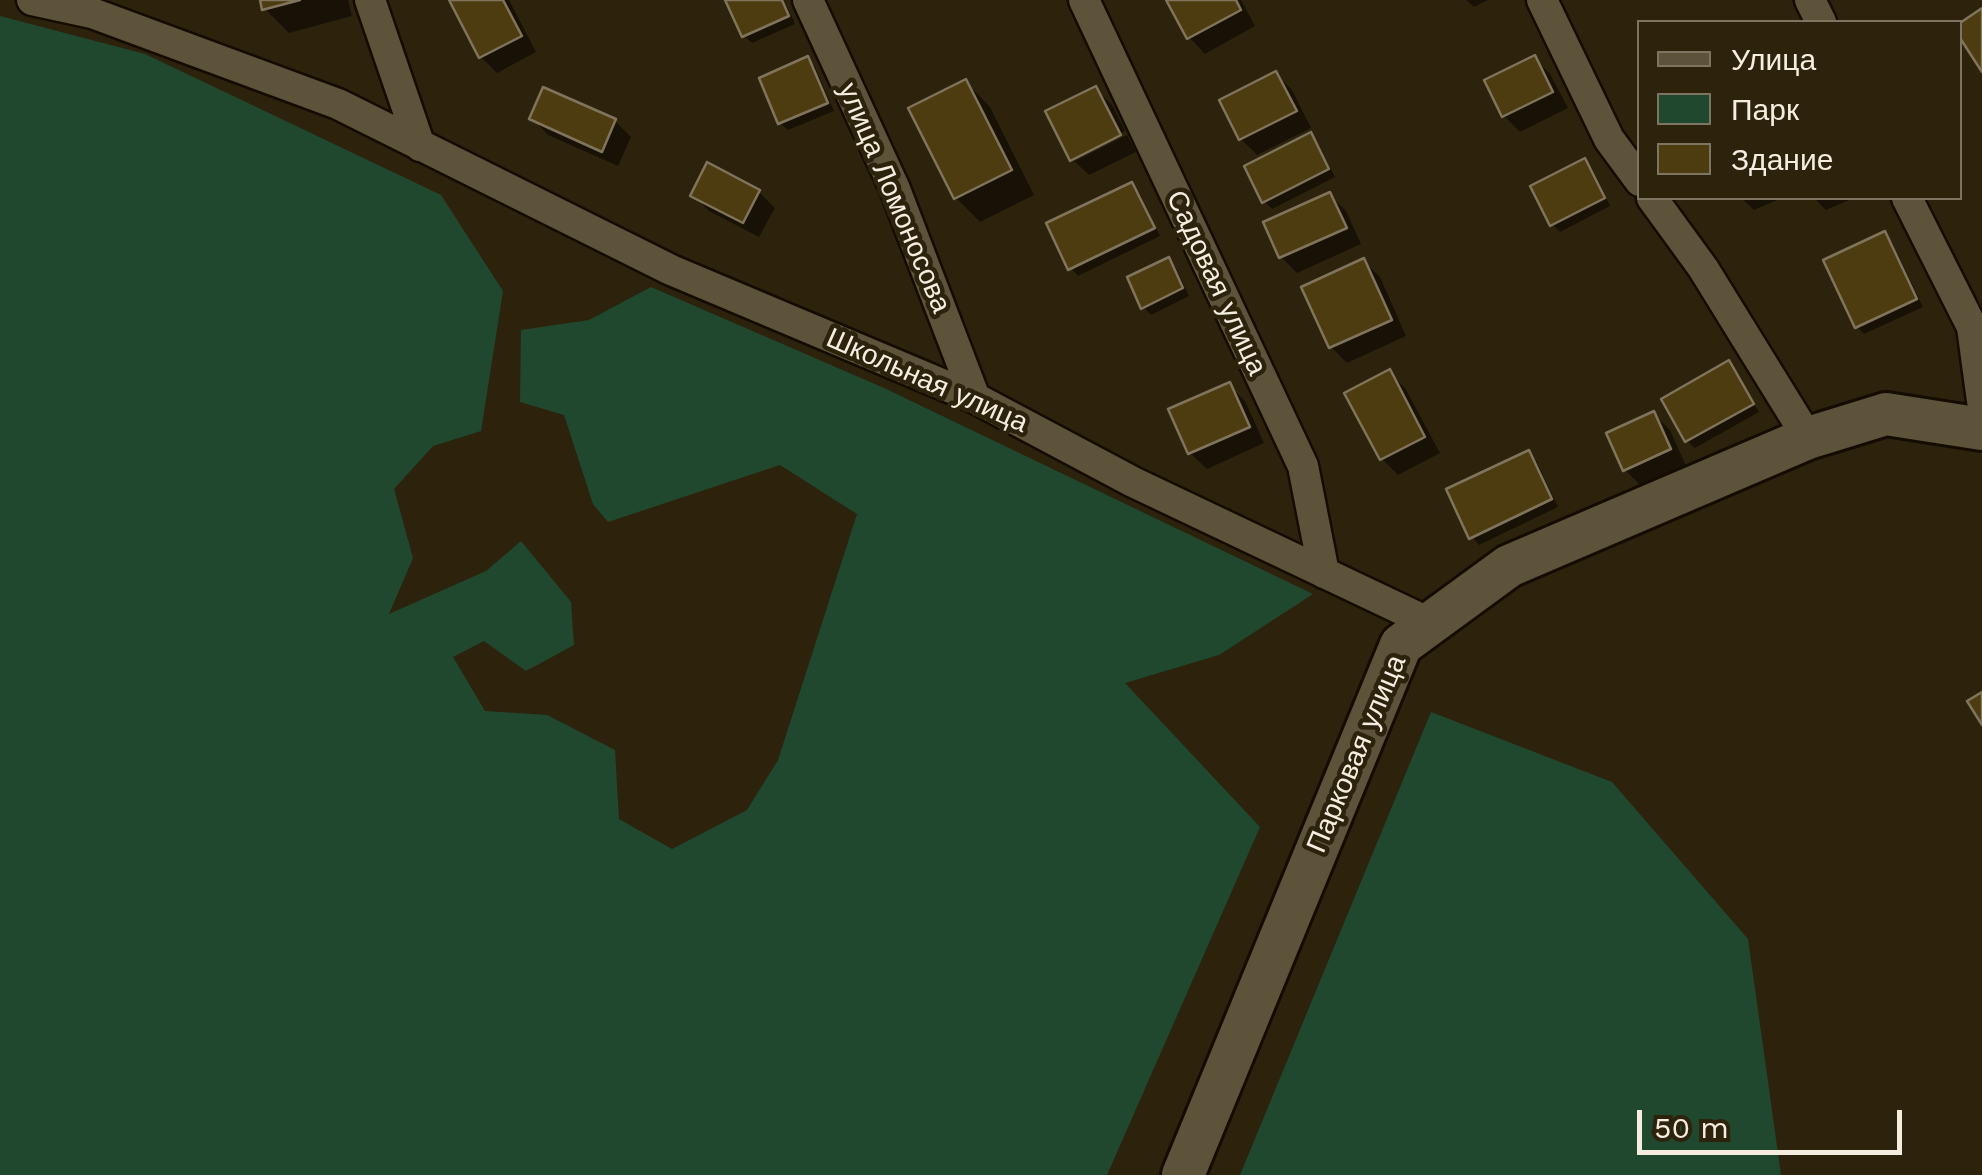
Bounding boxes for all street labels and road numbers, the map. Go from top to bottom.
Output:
street label: улица Ломоносова [830,78,958,318]
street label: Садовая улица [1159,185,1273,381]
street label: Школьная улица [821,322,1033,440]
street label: Парковая улица [1300,650,1414,858]

